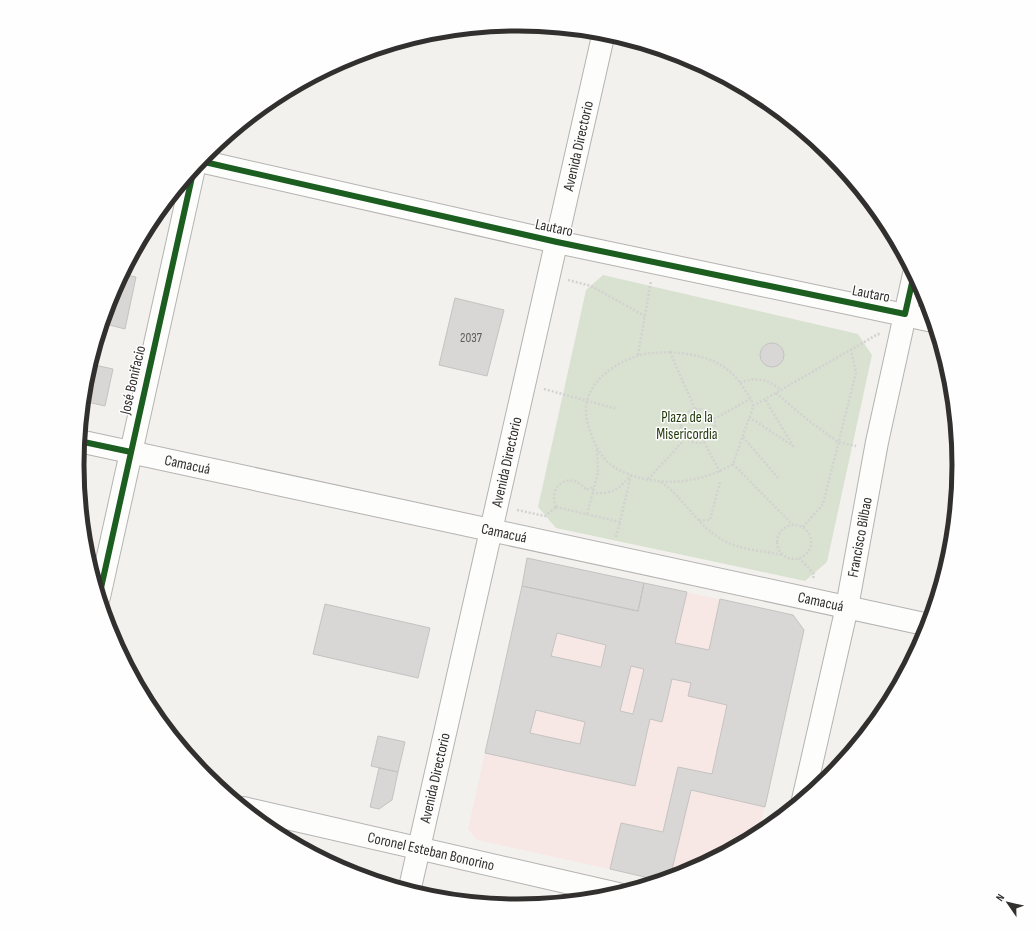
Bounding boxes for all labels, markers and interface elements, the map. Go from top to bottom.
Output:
street label: Avenida Directorio [559,99,598,194]
street label: Lautaro [533,215,575,241]
street label: Lautaro [850,281,892,307]
house number: 2037 [460,330,483,346]
street label: José Bonifacio [116,344,150,417]
park label: Plaza de la Misericordia [656,408,718,444]
street label: Avenida Directorio [487,415,526,510]
street label: Camacuá [163,450,212,479]
street label: Francisco Bilbao [843,495,876,579]
street label: Camacuá [480,519,529,547]
street label: Camacuá [796,587,846,616]
street label: Avenida Directorio [415,731,454,826]
street label: Coronel Esteban Bonorino [366,827,496,875]
north arrow [988,883,1028,923]
text: N [993,892,1007,904]

